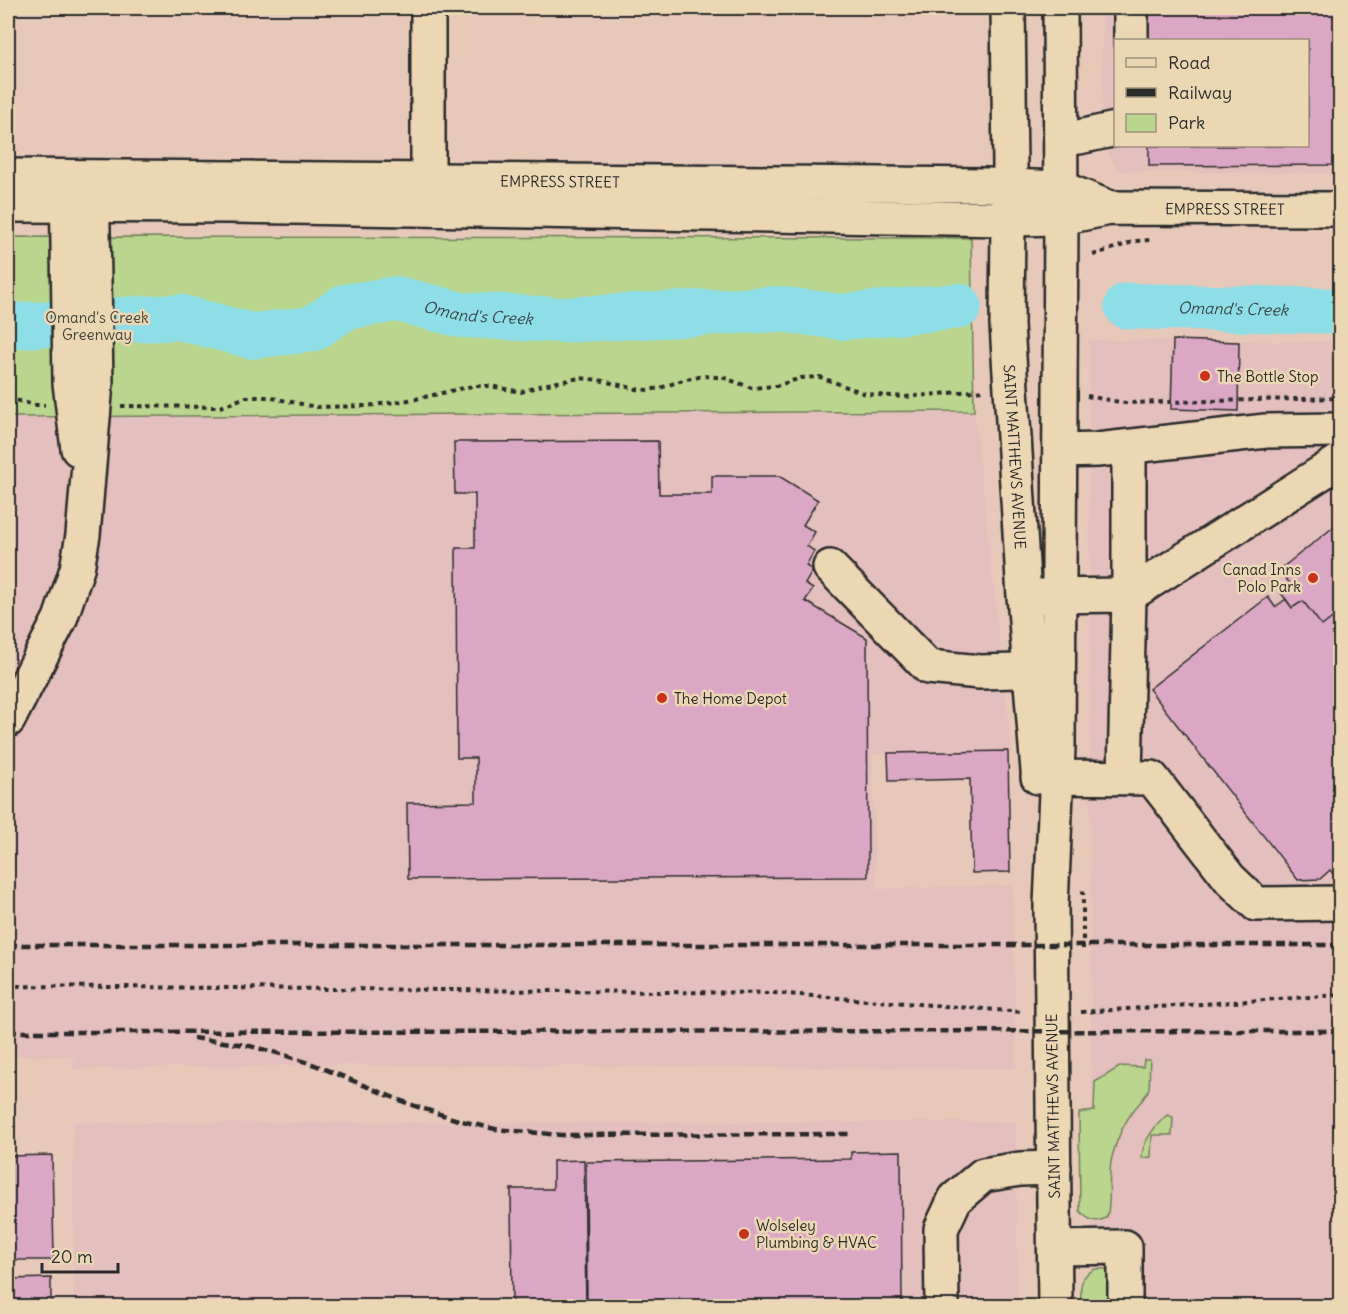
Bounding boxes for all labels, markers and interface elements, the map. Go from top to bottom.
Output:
legend [1114,39,1309,147]
text: Road [1168,51,1211,74]
text: Railway [1168,81,1232,104]
text: Park [1168,111,1205,134]
street label: EMPRESS STREET [500,171,620,191]
street label: EMPRESS STREET [1165,199,1285,218]
water label: Omand's Creek [421,296,535,329]
water label: Omand's Creek [1178,297,1290,320]
park label: Omand's Creek Greenway [45,308,149,344]
street label: SAINT MATTHEWS AVENUE [1000,364,1031,550]
place label: The Bottle Stop [1217,367,1319,386]
marker: The Bottle Stop [1198,369,1212,383]
place label: Canad Inns Polo Park [1222,560,1301,596]
marker: Canad Inns Polo Park [1306,571,1320,585]
place label: The Home Depot [674,689,787,708]
marker: The Home Depot [655,691,669,705]
street label: SAINT MATTHEWS AVENUE [1042,1013,1064,1199]
place label: Wolseley Plumbing & HVAC [756,1216,877,1252]
marker: Wolseley Plumbing & HVAC [737,1227,751,1241]
scale bar [42,1236,118,1274]
text: 20 m [51,1245,93,1268]

